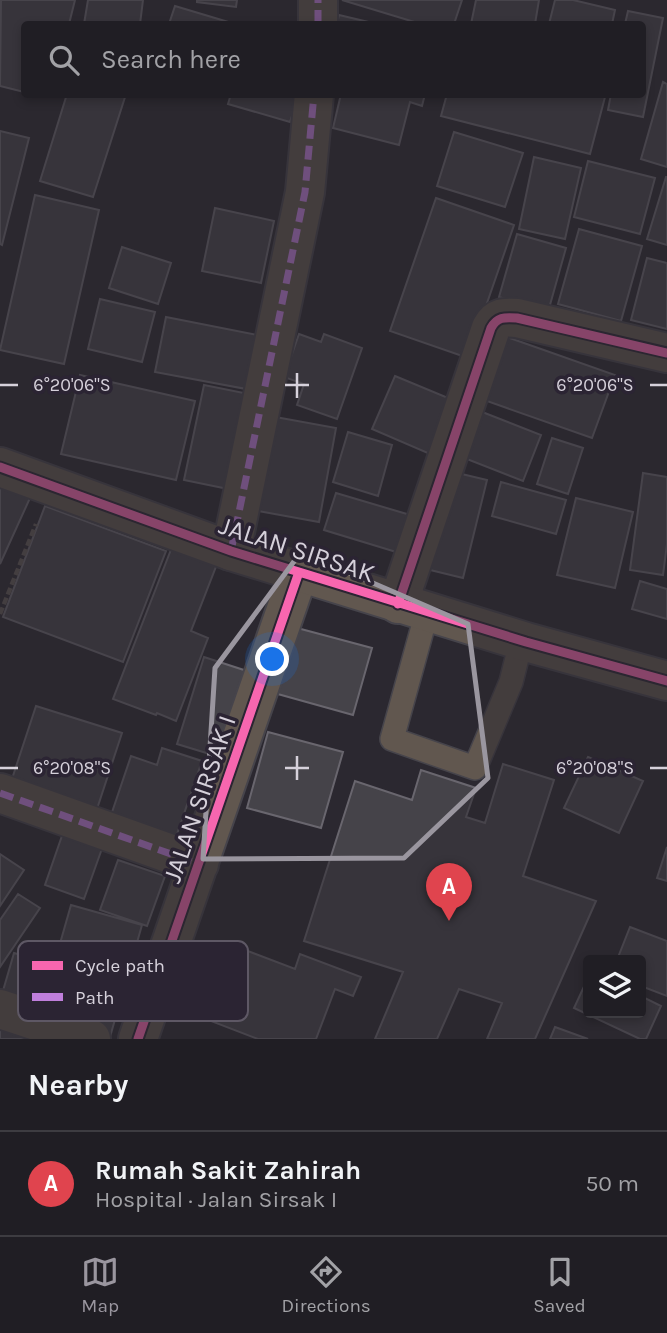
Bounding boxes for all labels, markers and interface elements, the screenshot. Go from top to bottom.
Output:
search box [21,21,646,98]
icon: search [45,41,83,79]
text: Search here [101,44,241,75]
text: 6°20'06"S [33,374,111,396]
text: 6°20'06"S [556,374,634,396]
street label: JALAN SIRSAK [215,510,379,589]
your location [255,642,289,676]
street label: JALAN SIRSAK I [156,711,243,887]
text: 6°20'08"S [33,757,111,779]
text: 6°20'08"S [556,757,634,779]
pin: A [426,863,472,921]
legend [18,941,248,1021]
text: Cycle path [75,955,165,977]
map controls [583,955,646,1018]
button: layers [583,955,646,1018]
text: Path [75,987,115,1009]
text: Nearby [28,1067,128,1103]
text: Rumah Sakit Zahirah [95,1155,361,1186]
text: A [44,1170,58,1197]
text: 50 m [585,1170,639,1197]
text: Hospital · Jalan Sirsak I [95,1186,337,1213]
tab: Map [81,1253,119,1317]
tab: Directions [282,1253,371,1317]
tab: Saved [533,1253,586,1317]

